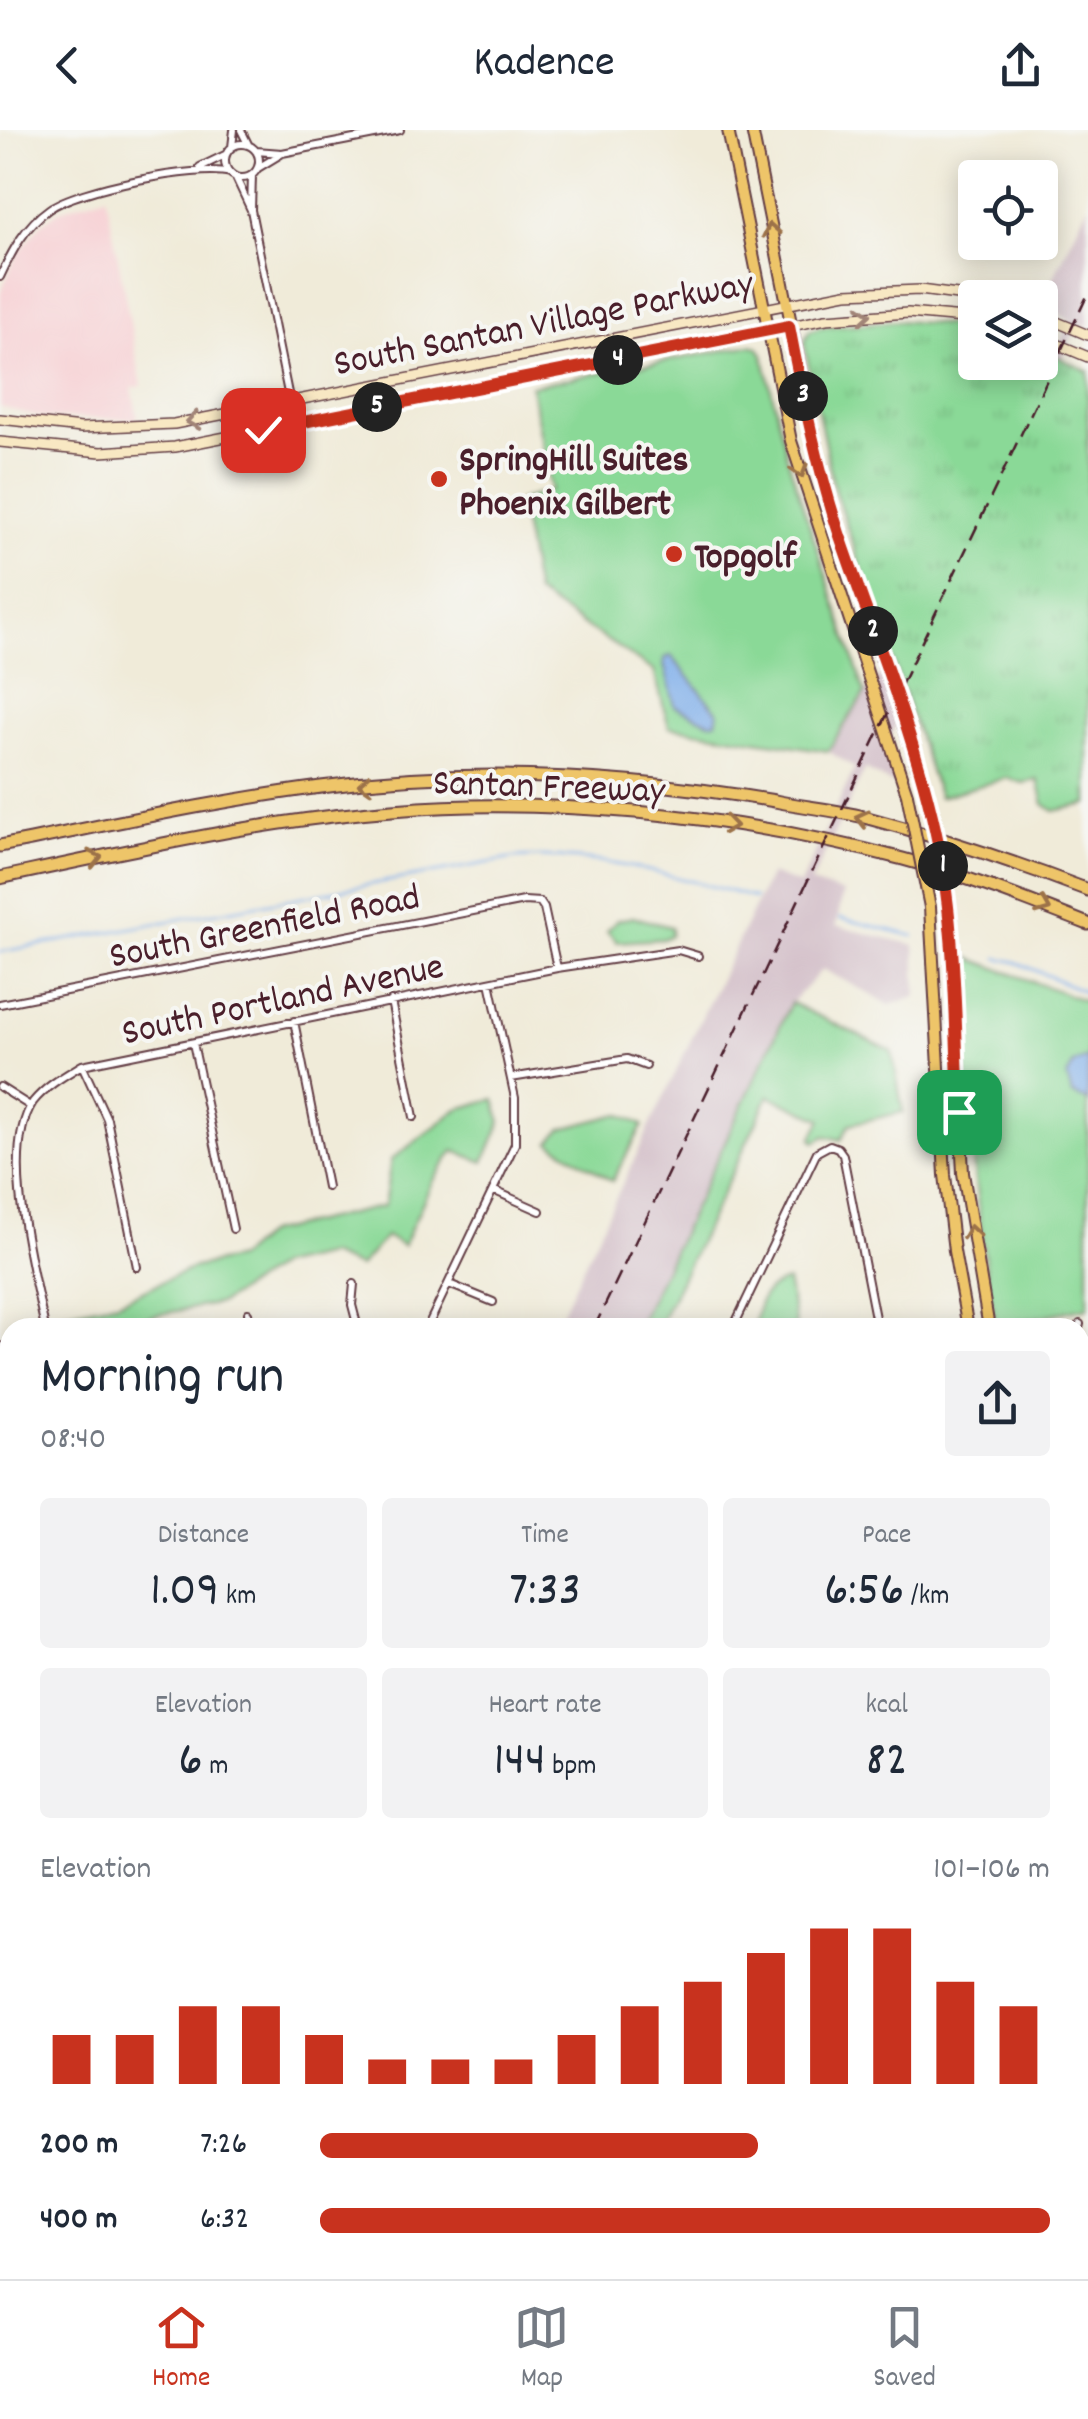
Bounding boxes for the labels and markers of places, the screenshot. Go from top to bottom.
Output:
pin: 4 [593,335,643,385]
pin: 3 [778,371,828,421]
pin: 5 [352,382,402,432]
pin [221,388,306,473]
place label: SpringHill Suites Phoenix Gilbert [459,435,689,534]
marker: SpringHill Suites Phoenix Gilbert [428,468,450,490]
place label: Topgolf [694,532,798,587]
marker: Topgolf [663,543,685,565]
pin: 2 [848,606,898,656]
pin: 1 [918,841,968,891]
pin [917,1070,1002,1155]

